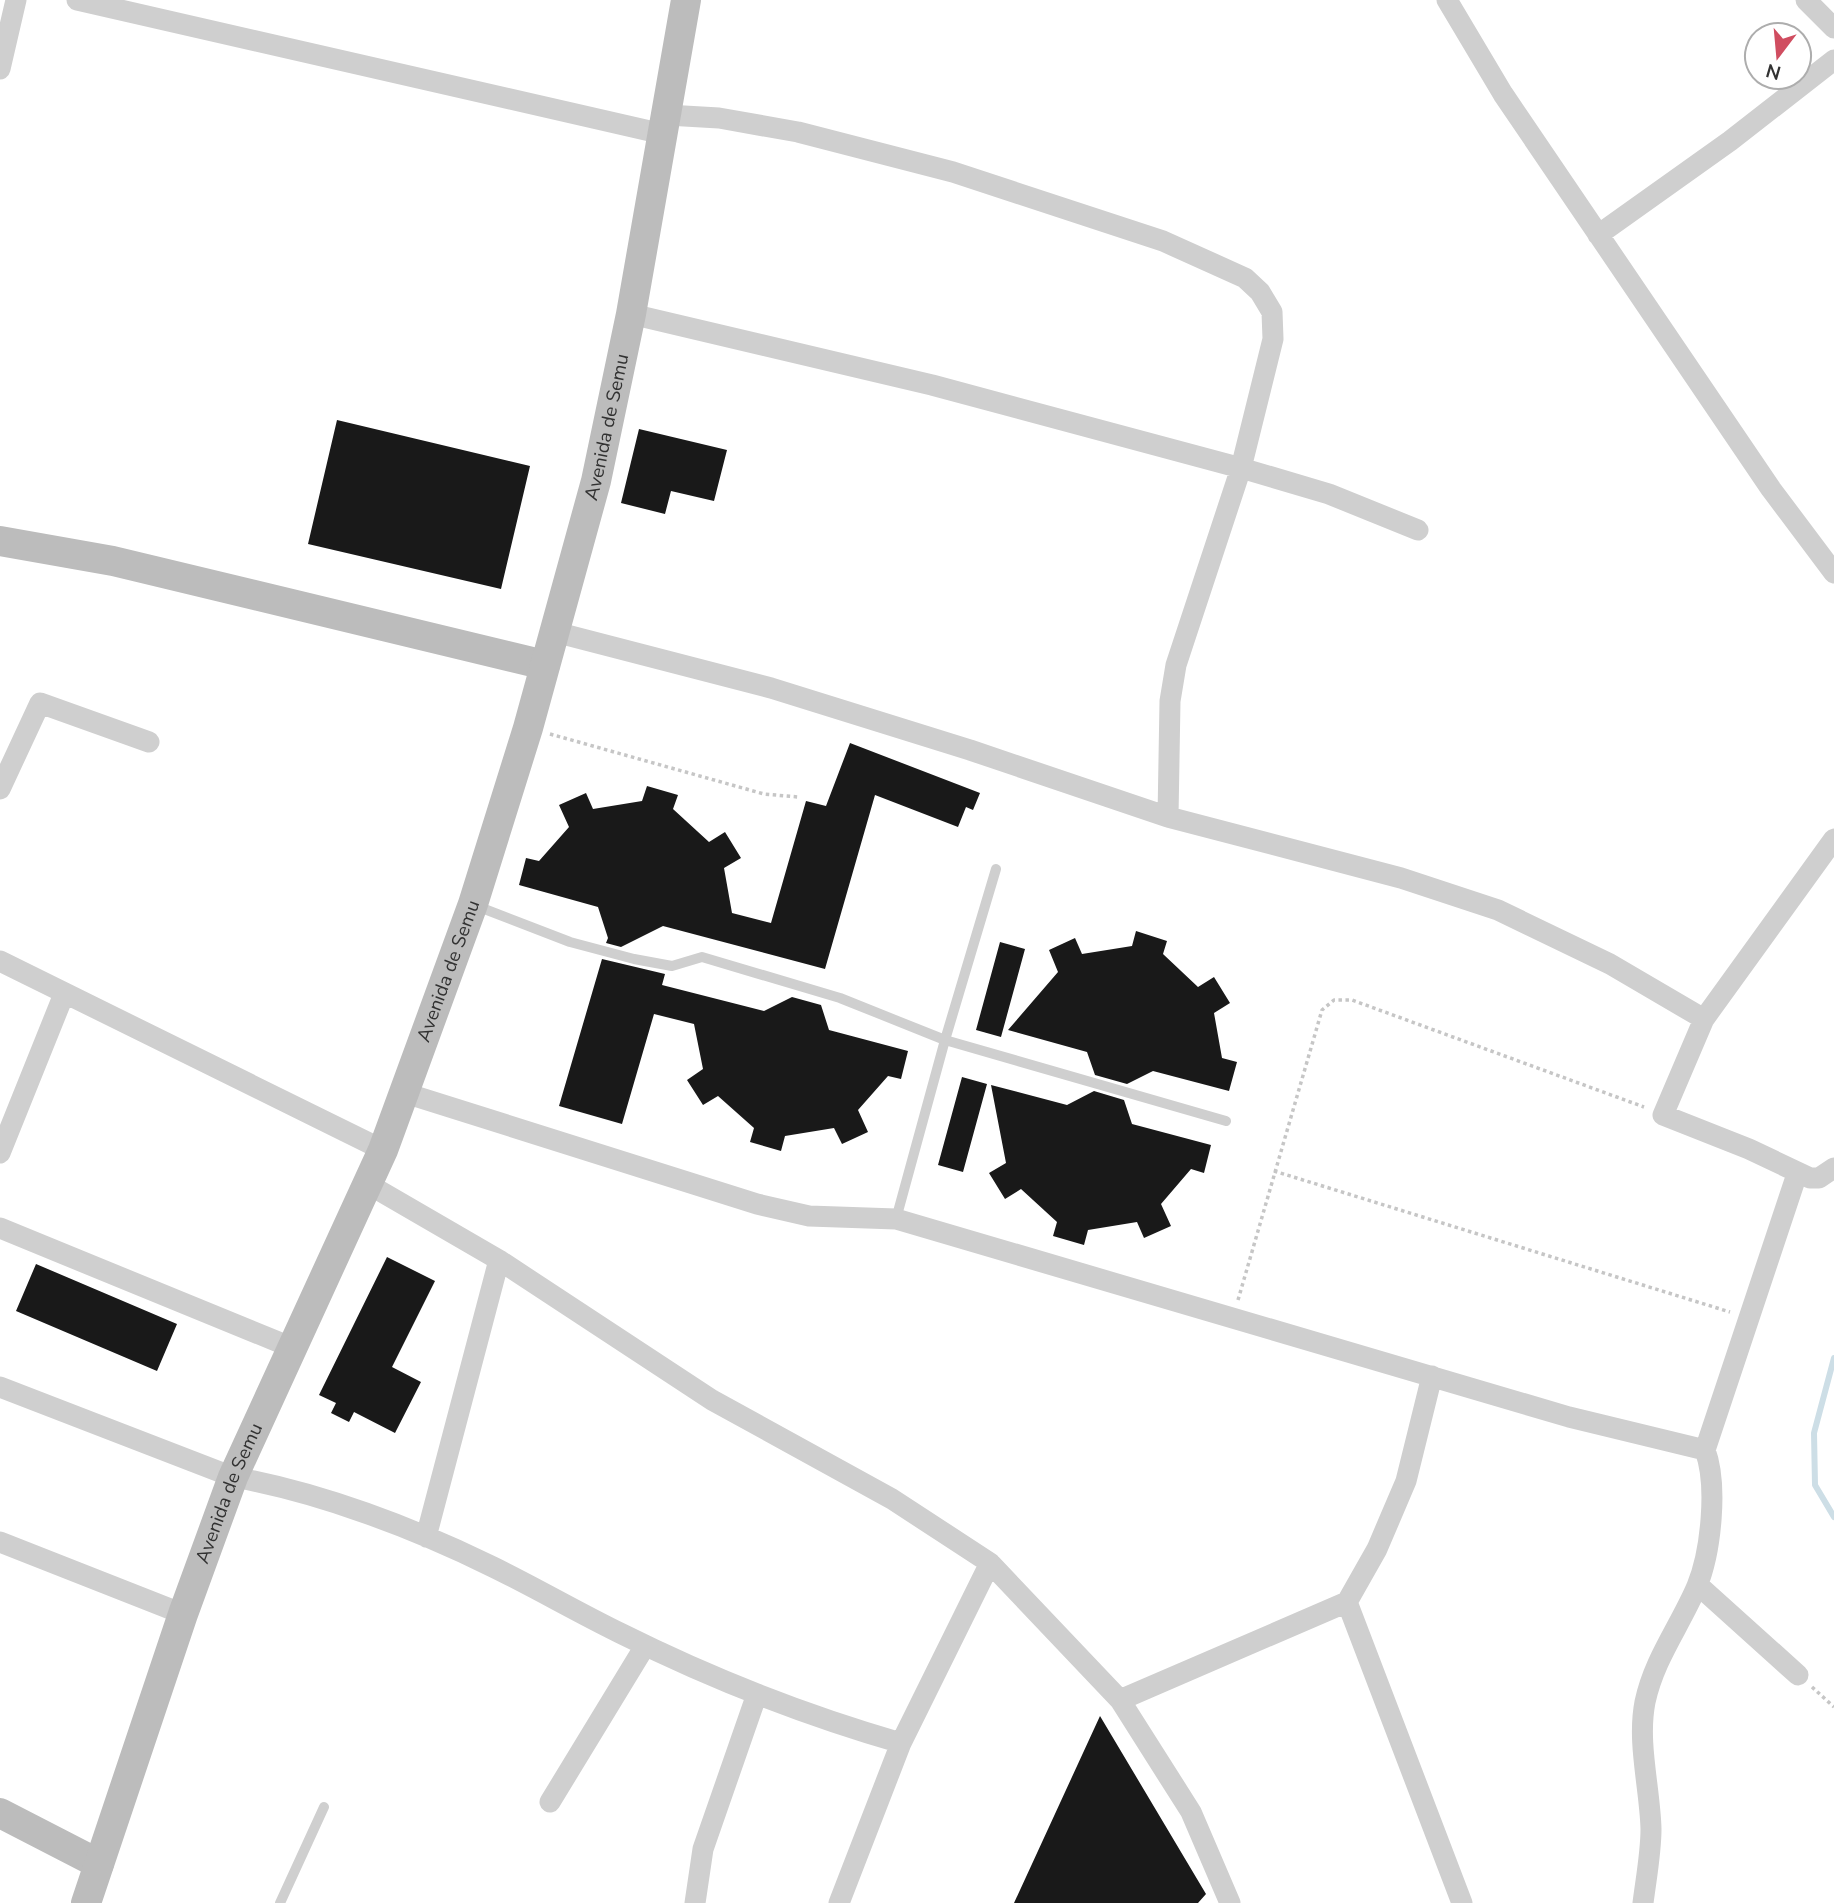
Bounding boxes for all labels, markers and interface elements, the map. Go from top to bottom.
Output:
north arrow [1743,21,1813,91]
text: N [1763,57,1784,86]
street label: Avenida de Semu [578,351,635,503]
street label: Avenida de Semu [411,897,486,1046]
street label: Avenida de Semu [189,1419,269,1567]

